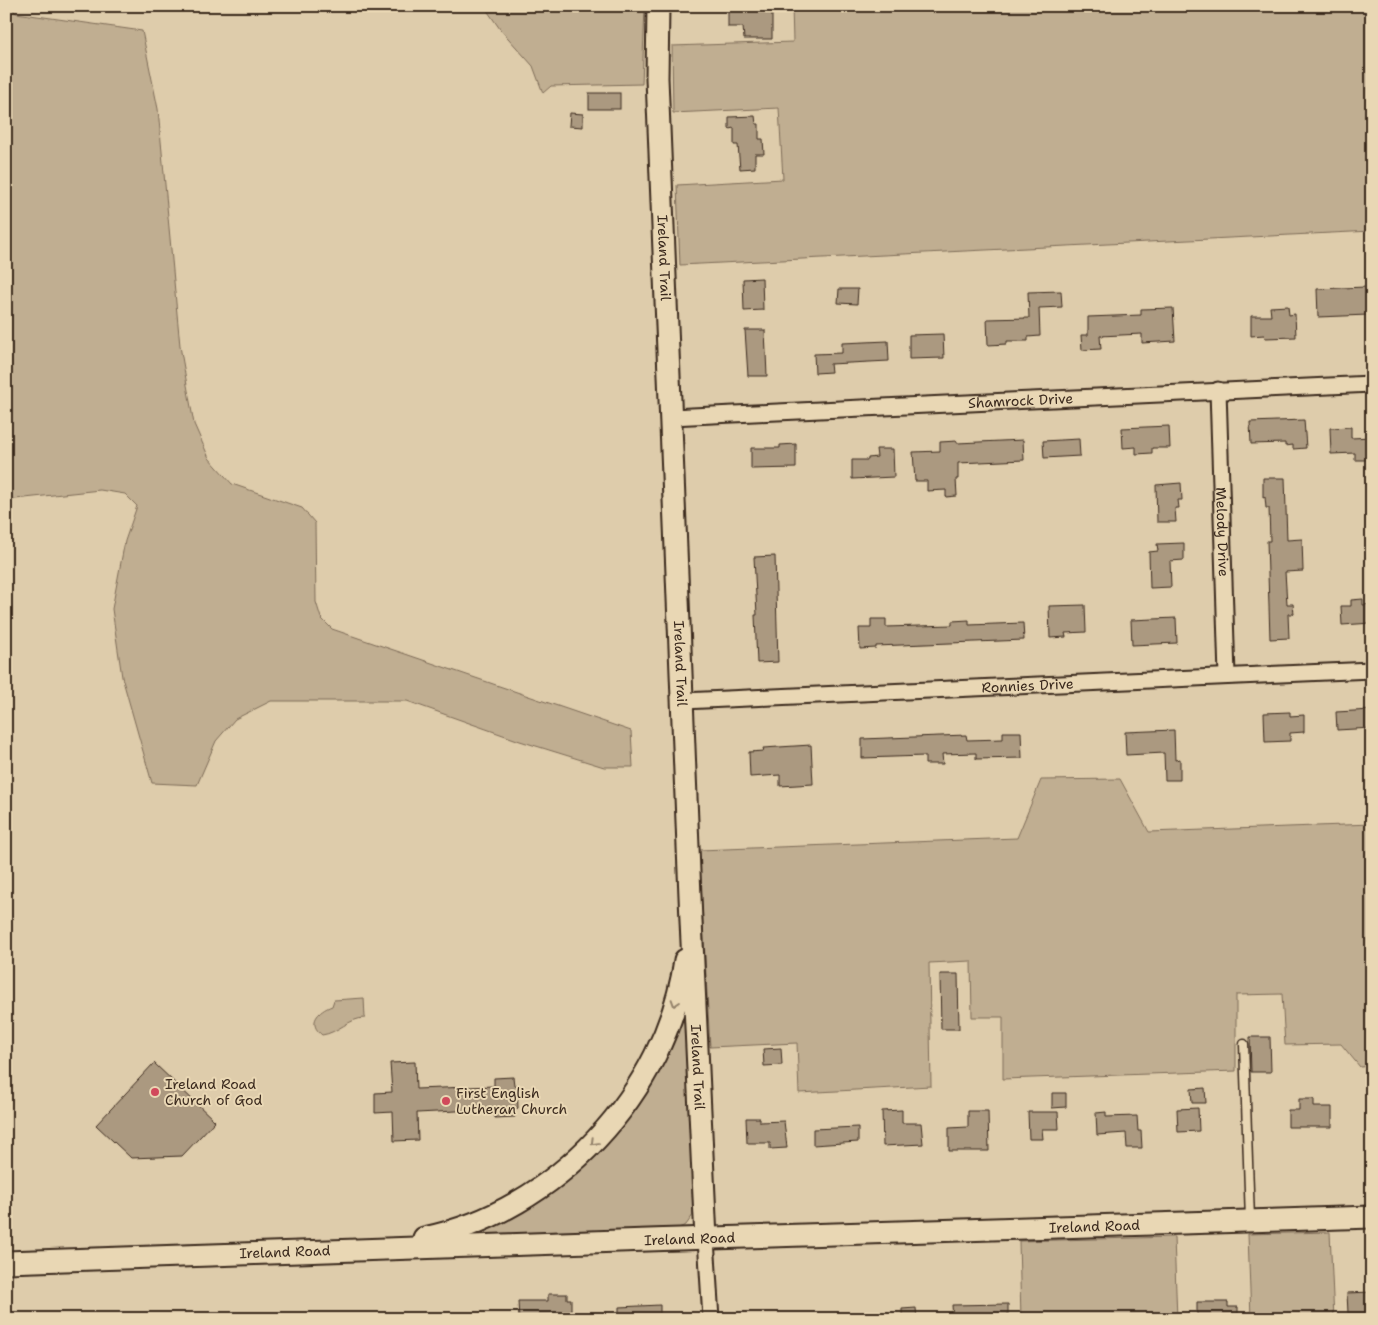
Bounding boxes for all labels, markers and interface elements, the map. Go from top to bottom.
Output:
street label: Ireland Trail [654,215,675,302]
street label: Shamrock Drive [968,389,1074,412]
street label: Melody Drive [1212,487,1233,577]
street label: Ireland Trail [670,620,691,708]
street label: Ronnies Drive [981,674,1074,697]
one-way arrow [671,998,681,1006]
street label: Ireland Trail [687,1024,709,1111]
place label: Ireland Road Church of God [165,1075,262,1109]
place label: First English Lutheran Church [456,1084,567,1118]
marker: Ireland Road Church of God [149,1086,161,1098]
marker: First English Lutheran Church [440,1095,452,1107]
one-way arrow [591,1136,600,1145]
street label: Ireland Road [1049,1216,1140,1237]
street label: Ireland Road [644,1228,736,1249]
street label: Ireland Road [239,1241,331,1262]

